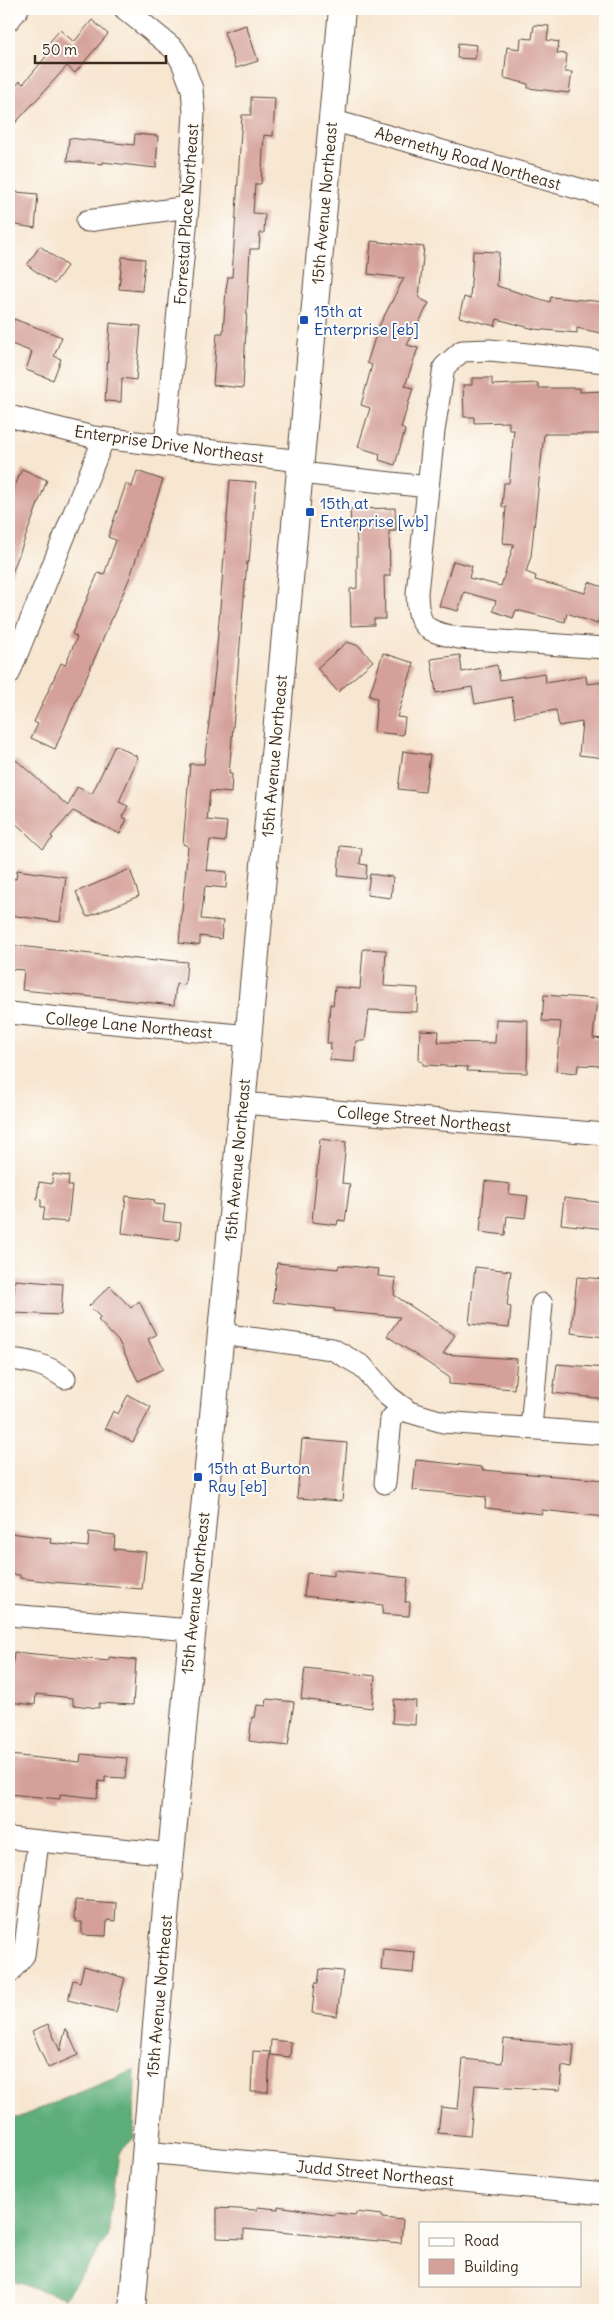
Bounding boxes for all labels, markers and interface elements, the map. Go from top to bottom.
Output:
scale bar [35,32,166,64]
text: 50 m [42,40,77,59]
street label: 15th Avenue Northeast [307,120,341,285]
street label: Forrestal Place Northeast [170,122,202,305]
street label: Abernethy Road Northeast [373,122,564,194]
place label: 15th at Enterprise [eb] [314,301,419,339]
marker: 15th at Enterprise [eb] [298,314,310,326]
street label: Enterprise Drive Northeast [73,421,266,467]
place label: 15th at Enterprise [wb] [320,493,429,531]
marker: 15th at Enterprise [wb] [304,506,316,518]
street label: 15th Avenue Northeast [257,673,291,838]
street label: College Lane Northeast [45,1008,214,1042]
street label: 15th Avenue Northeast [220,1077,254,1242]
street label: College Street Northeast [336,1101,512,1137]
place label: 15th at Burton Ray [eb] [208,1458,310,1496]
marker: 15th at Burton Ray [eb] [192,1471,204,1483]
street label: 15th Avenue Northeast [177,1510,214,1675]
street label: 15th Avenue Northeast [142,1913,176,2078]
street label: Judd Street Northeast [295,2156,455,2190]
legend [419,2222,582,2286]
text: Road [464,2231,499,2250]
text: Building [464,2257,519,2276]

